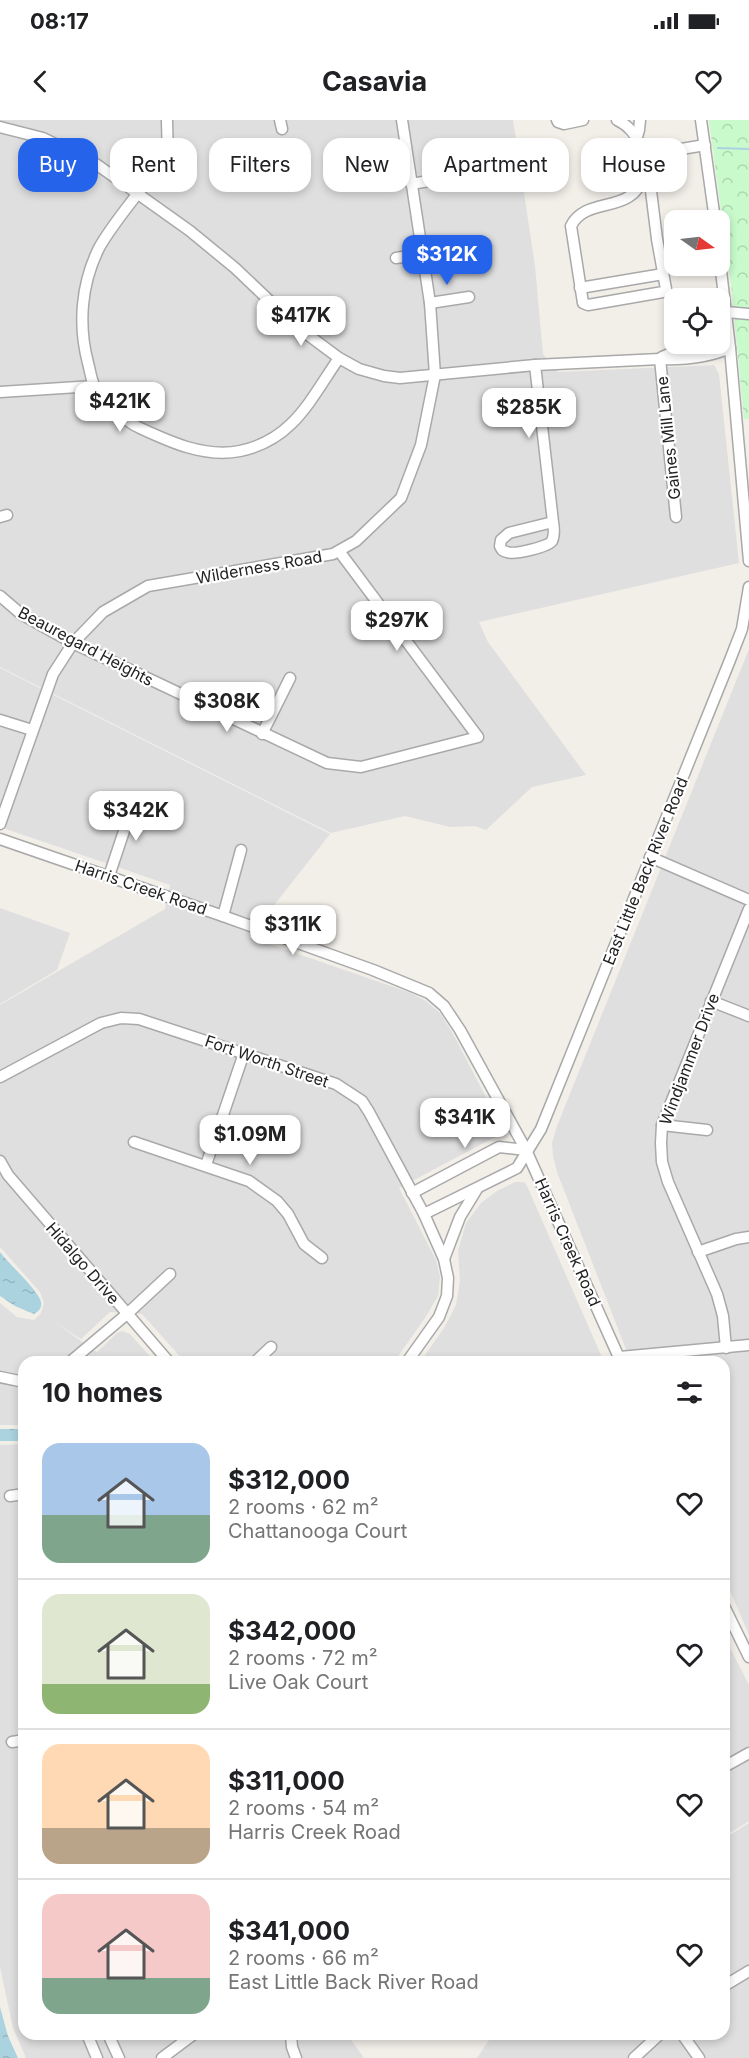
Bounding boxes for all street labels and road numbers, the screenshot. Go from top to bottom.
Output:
street label: Gaines Mill Lane [652,375,684,501]
street label: Wilderness Road [194,546,324,588]
street label: Beauregard Heights [15,602,157,690]
street label: East Little Back River Road [598,774,692,968]
street label: Harris Creek Road [72,855,210,919]
street label: Windjammer Drive [655,990,723,1128]
street label: Fort Worth Street [202,1030,332,1092]
street label: Harris Creek Road [531,1175,605,1309]
street label: Hidalgo Drive [42,1218,124,1308]

